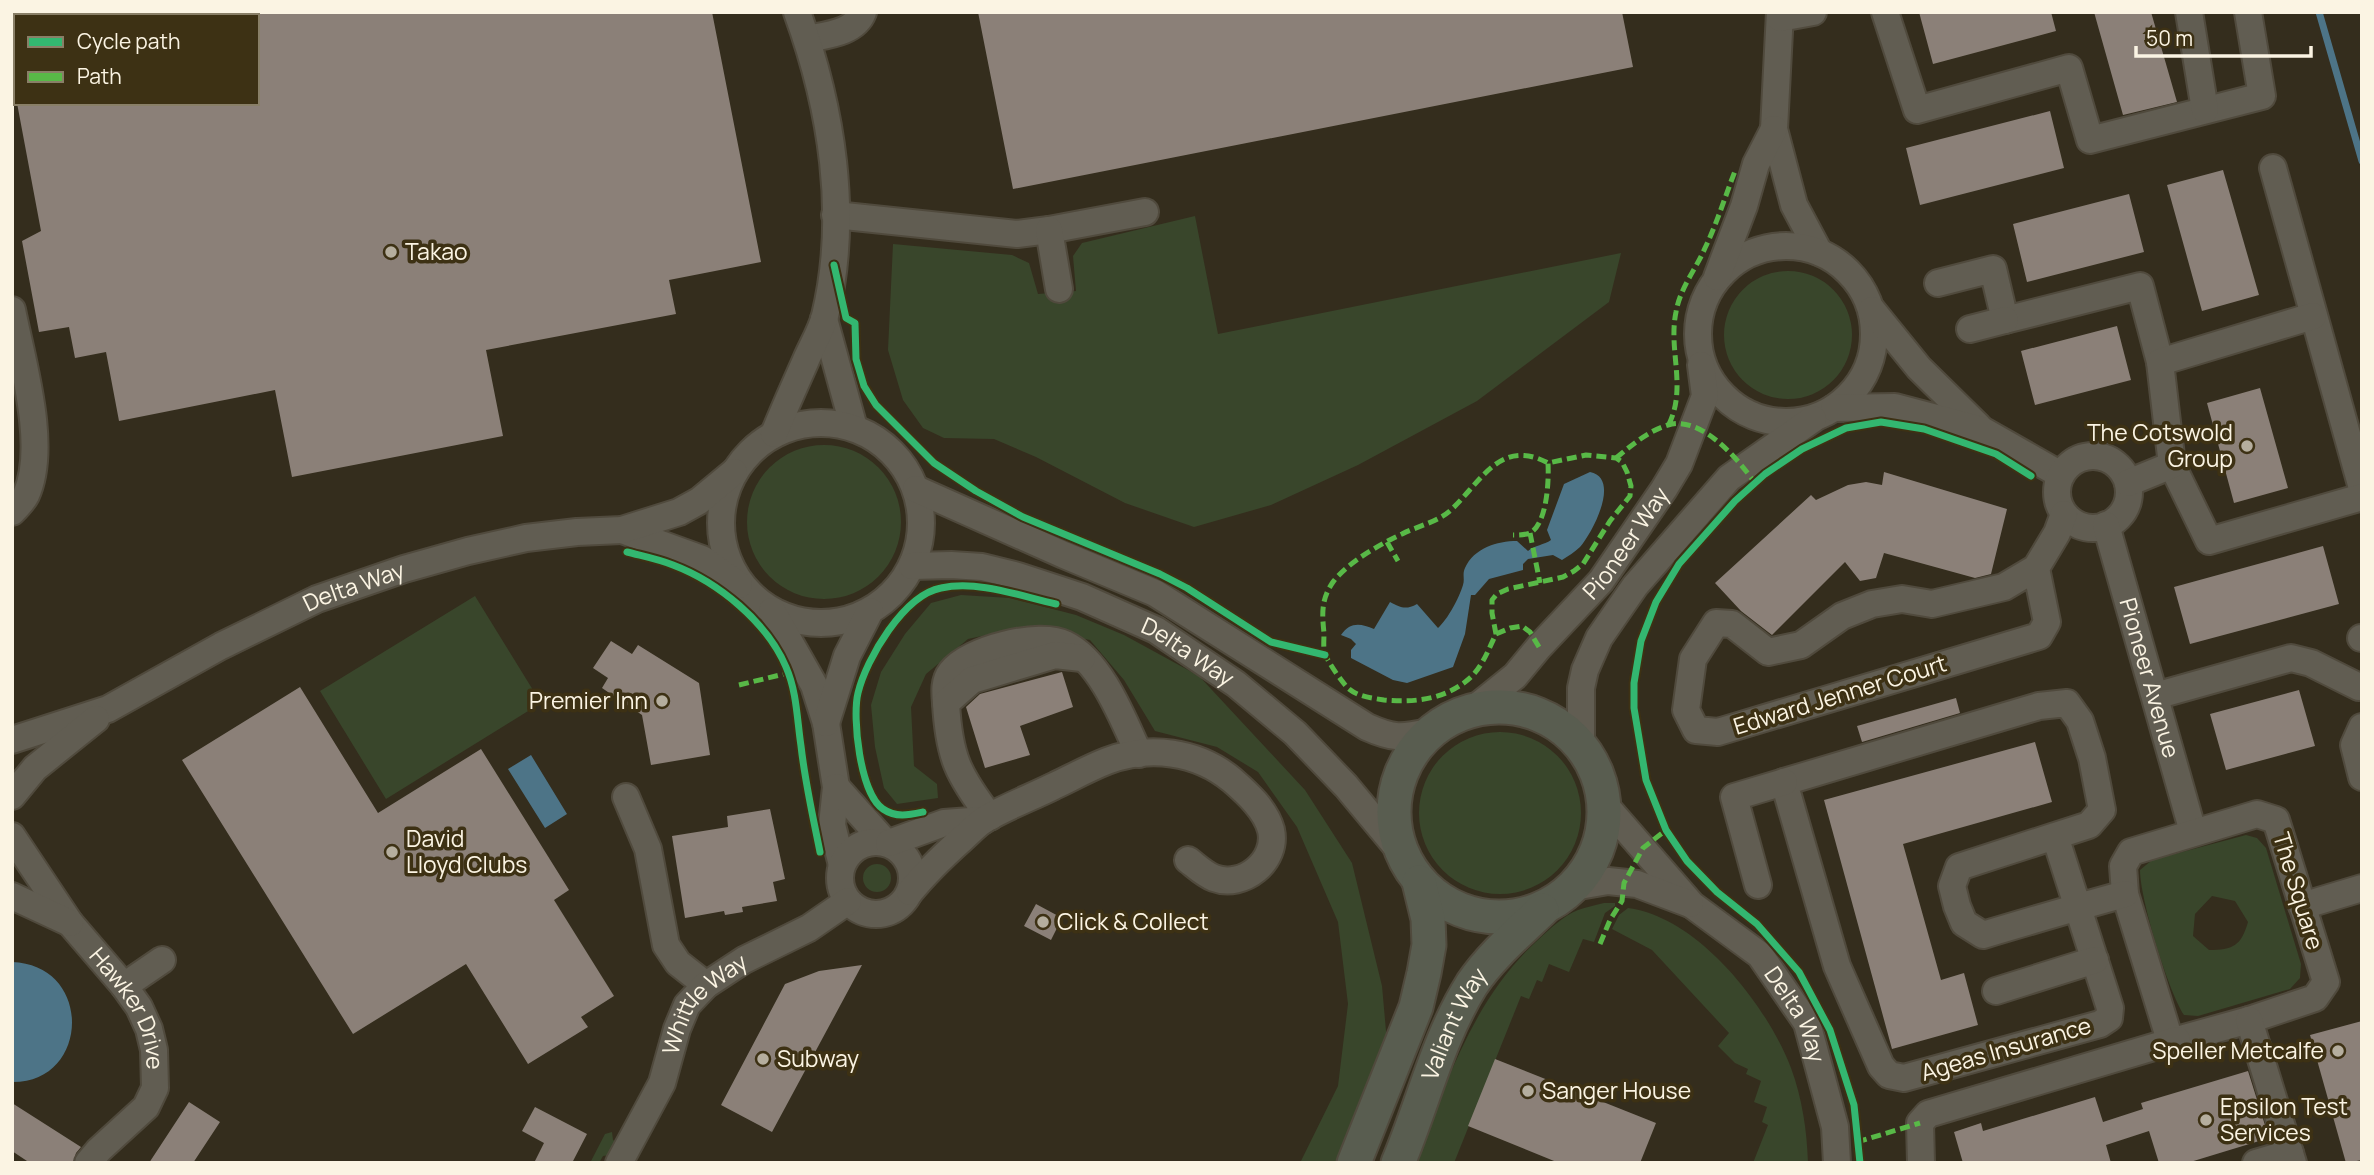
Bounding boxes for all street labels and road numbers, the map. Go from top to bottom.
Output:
street label: Pioneer Way [1575,480,1676,606]
street label: Delta Way [297,553,409,619]
street label: Pioneer Avenue [2112,594,2188,761]
street label: Delta Way [1137,609,1241,693]
street label: Edward Jenner Court [1729,646,1950,742]
street label: The Square [2266,828,2332,953]
street label: Hawker Drive [83,940,172,1070]
street label: Whittle Way [654,945,753,1058]
street label: Valiant Way [1413,960,1494,1084]
street label: Delta Way [1757,960,1834,1066]
street label: Ageas Insurance [1917,1008,2095,1088]

